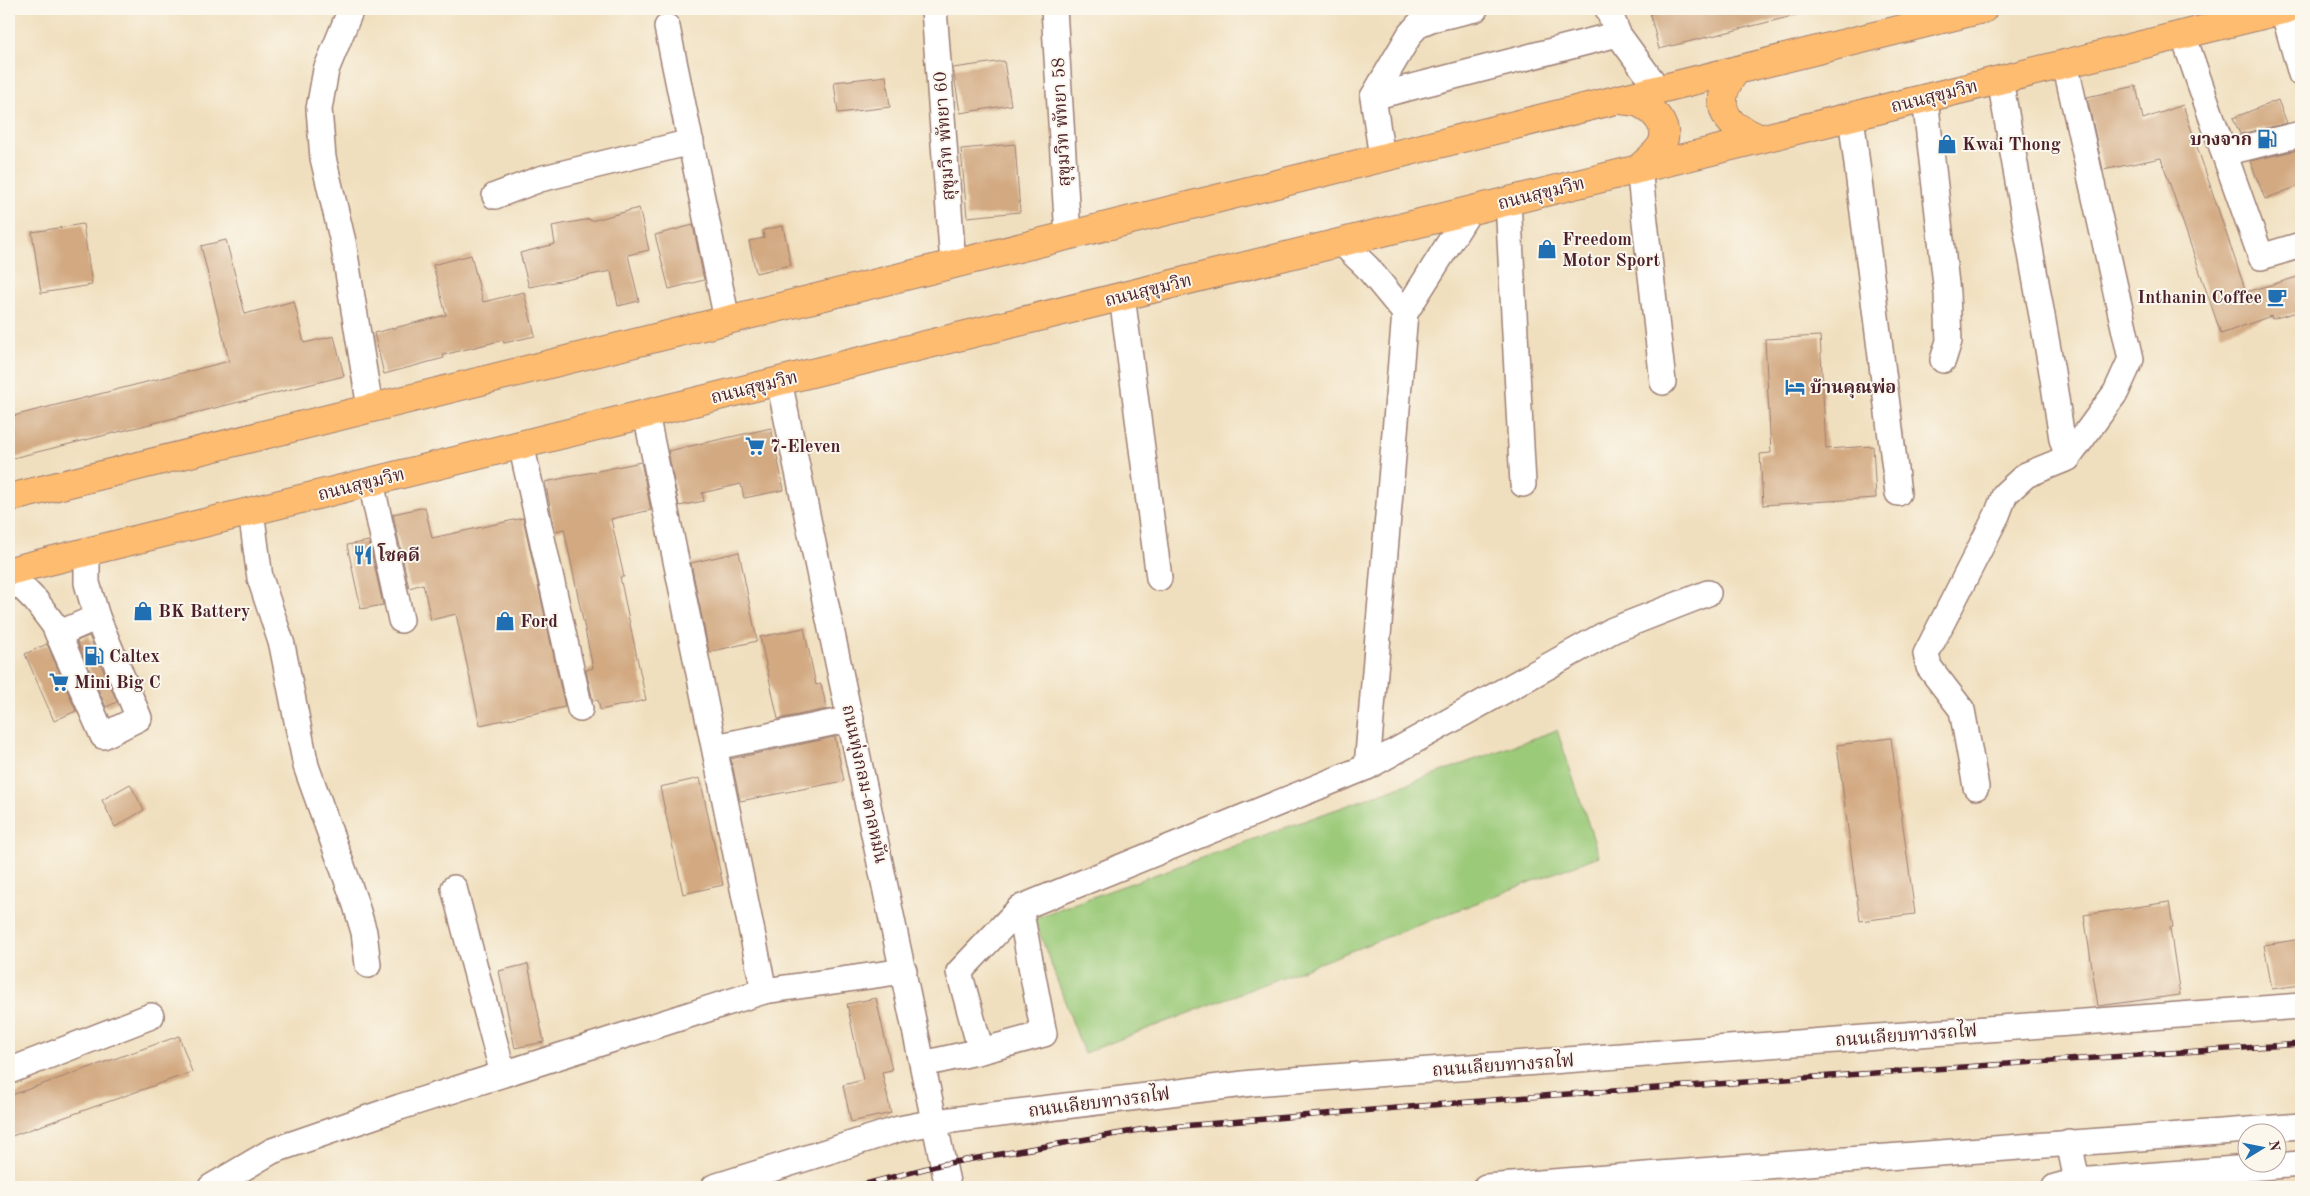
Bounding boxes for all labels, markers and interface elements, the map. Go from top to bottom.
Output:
street label: สุขุมวิท พัทยา 58 [1049,57,1076,187]
street label: สุขุมวิท พัทยา 60 [931,71,960,201]
street label: ถนนสุขุมวิท [1889,78,1980,118]
fuel station icon: บางจาก [2256,128,2278,150]
place label: บางจาก [2190,131,2252,149]
shop icon: Kwai Thong [1936,133,1958,155]
place label: Kwai Thong [1962,136,2061,154]
street label: ถนนสุขุมวิท [1496,175,1587,215]
place label: Freedom Motor Sport [1562,231,1660,270]
shop icon: Freedom Motor Sport [1536,238,1558,260]
street label: ถนนสุขุมวิท [1103,272,1194,312]
cafe icon: Inthanin Coffee [2266,286,2288,308]
place label: Inthanin Coffee [2137,289,2262,307]
street label: ถนนสุขุมวิท [709,369,800,409]
hotel icon: บ้านคุณพ่อ [1784,376,1806,398]
place label: บ้านคุณพ่อ [1810,377,1896,399]
supermarket icon: 7-Eleven [744,435,766,457]
place label: 7-Eleven [770,438,841,456]
street label: ถนนสุขุมวิท [316,466,407,506]
place label: โชคดี [377,543,420,565]
restaurant icon: โชคดี [352,544,374,566]
shop icon: BK Battery [132,600,154,622]
place label: BK Battery [158,603,250,621]
shop icon: Ford [494,610,516,632]
place label: Ford [520,613,558,631]
fuel station icon: Caltex [83,645,105,667]
place label: Caltex [109,648,160,666]
supermarket icon: Mini Big C [48,671,70,693]
place label: Mini Big C [74,674,161,692]
street label: ถนนทุ่งกลม-ตาลหมัน [836,703,892,866]
street label: ถนนเลียบทางรถไฟ [1834,1018,1978,1050]
street label: ถนนเลียบทางรถไฟ [1431,1048,1575,1080]
street label: ถนนเลียบทางรถไฟ [1027,1081,1171,1121]
north arrow [2238,1124,2288,1174]
text: N [2266,1139,2282,1153]

